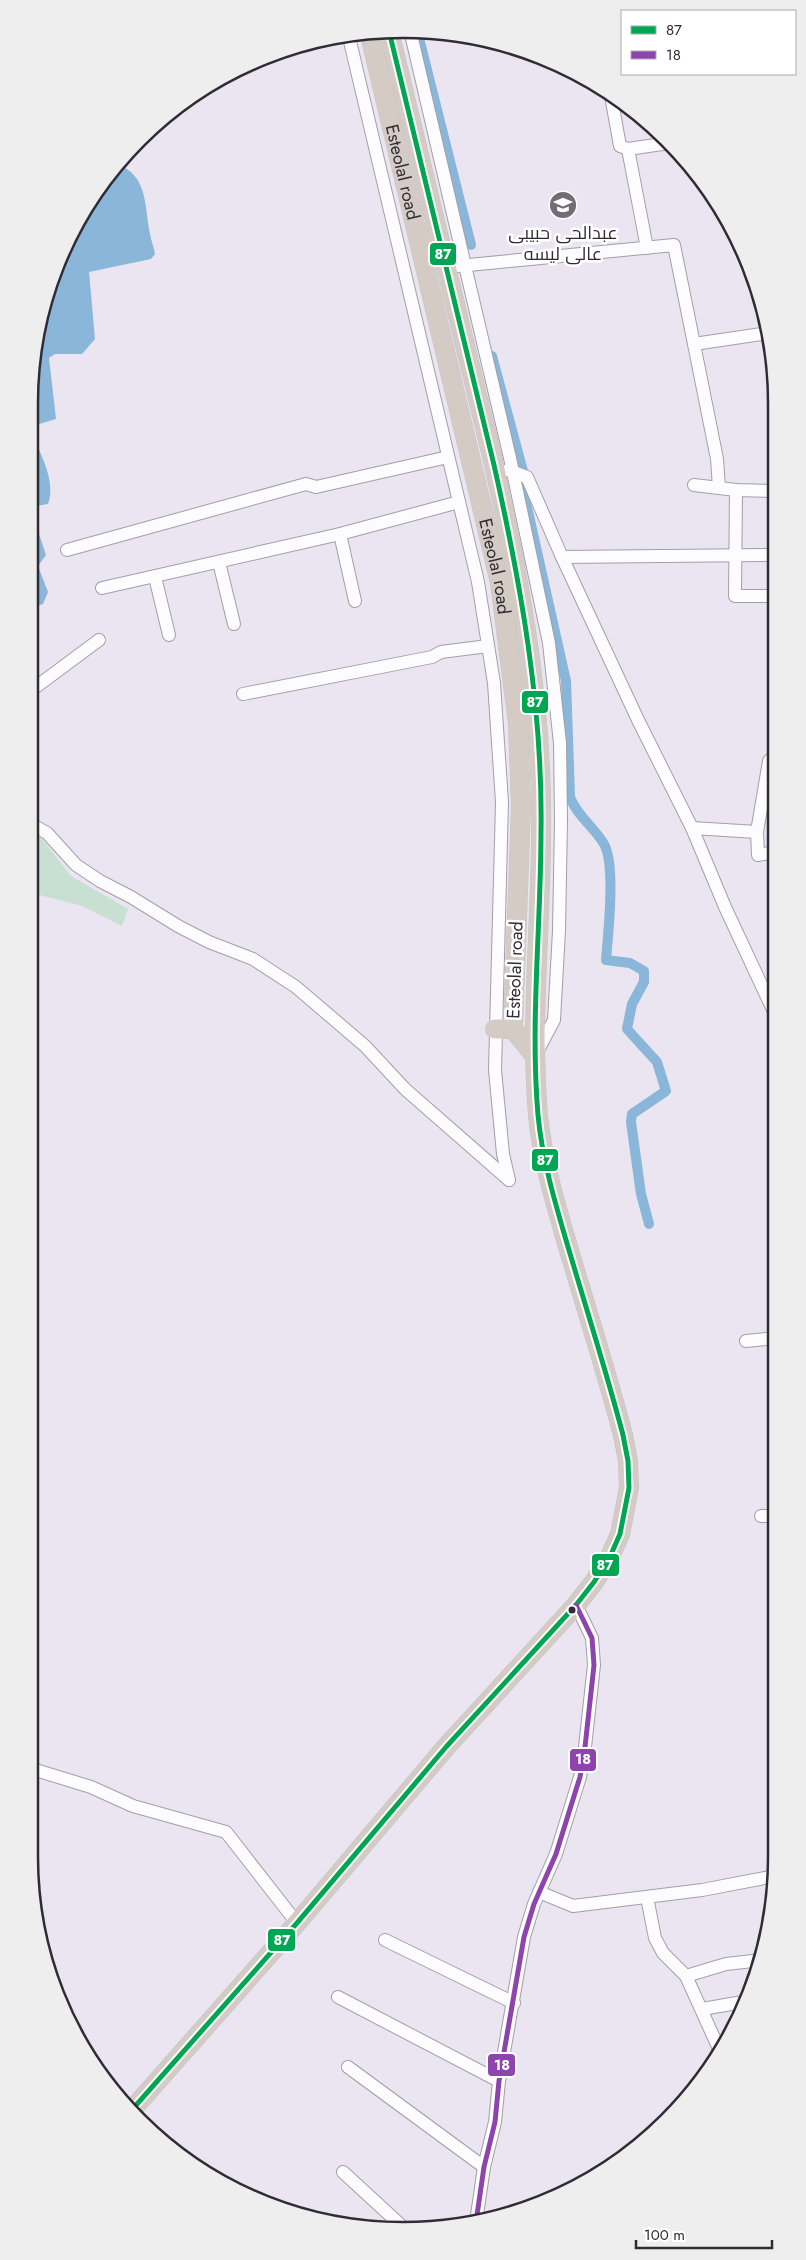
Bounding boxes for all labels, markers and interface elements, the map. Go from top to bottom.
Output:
legend [621,10,796,75]
text: 87 [666,19,682,41]
text: 18 [666,44,681,66]
street label: Esteolal road [379,122,426,223]
school or university icon: عبدالحی حبیبی عالی لیسه [548,190,578,220]
place label: عبدالحی حبیبی عالی لیسه [508,220,618,267]
line badge: 87 [429,242,457,266]
text: 87 [434,244,452,264]
street label: Esteolal road [472,516,517,616]
line badge: 87 [521,690,549,714]
text: 87 [526,692,544,712]
street label: Esteolal road [500,921,530,1019]
line badge: 87 [531,1148,559,1172]
text: 87 [536,1150,554,1170]
line badge: 87 [591,1553,620,1577]
text: 87 [596,1555,614,1575]
unlabelled marker [567,1605,577,1615]
line badge: 18 [569,1748,597,1772]
text: 18 [575,1749,591,1769]
line badge: 87 [267,1928,296,1952]
text: 87 [273,1930,291,1950]
line badge: 18 [487,2053,516,2077]
text: 18 [494,2055,510,2075]
scale bar [636,2218,772,2250]
text: 100 m [644,2224,685,2246]

